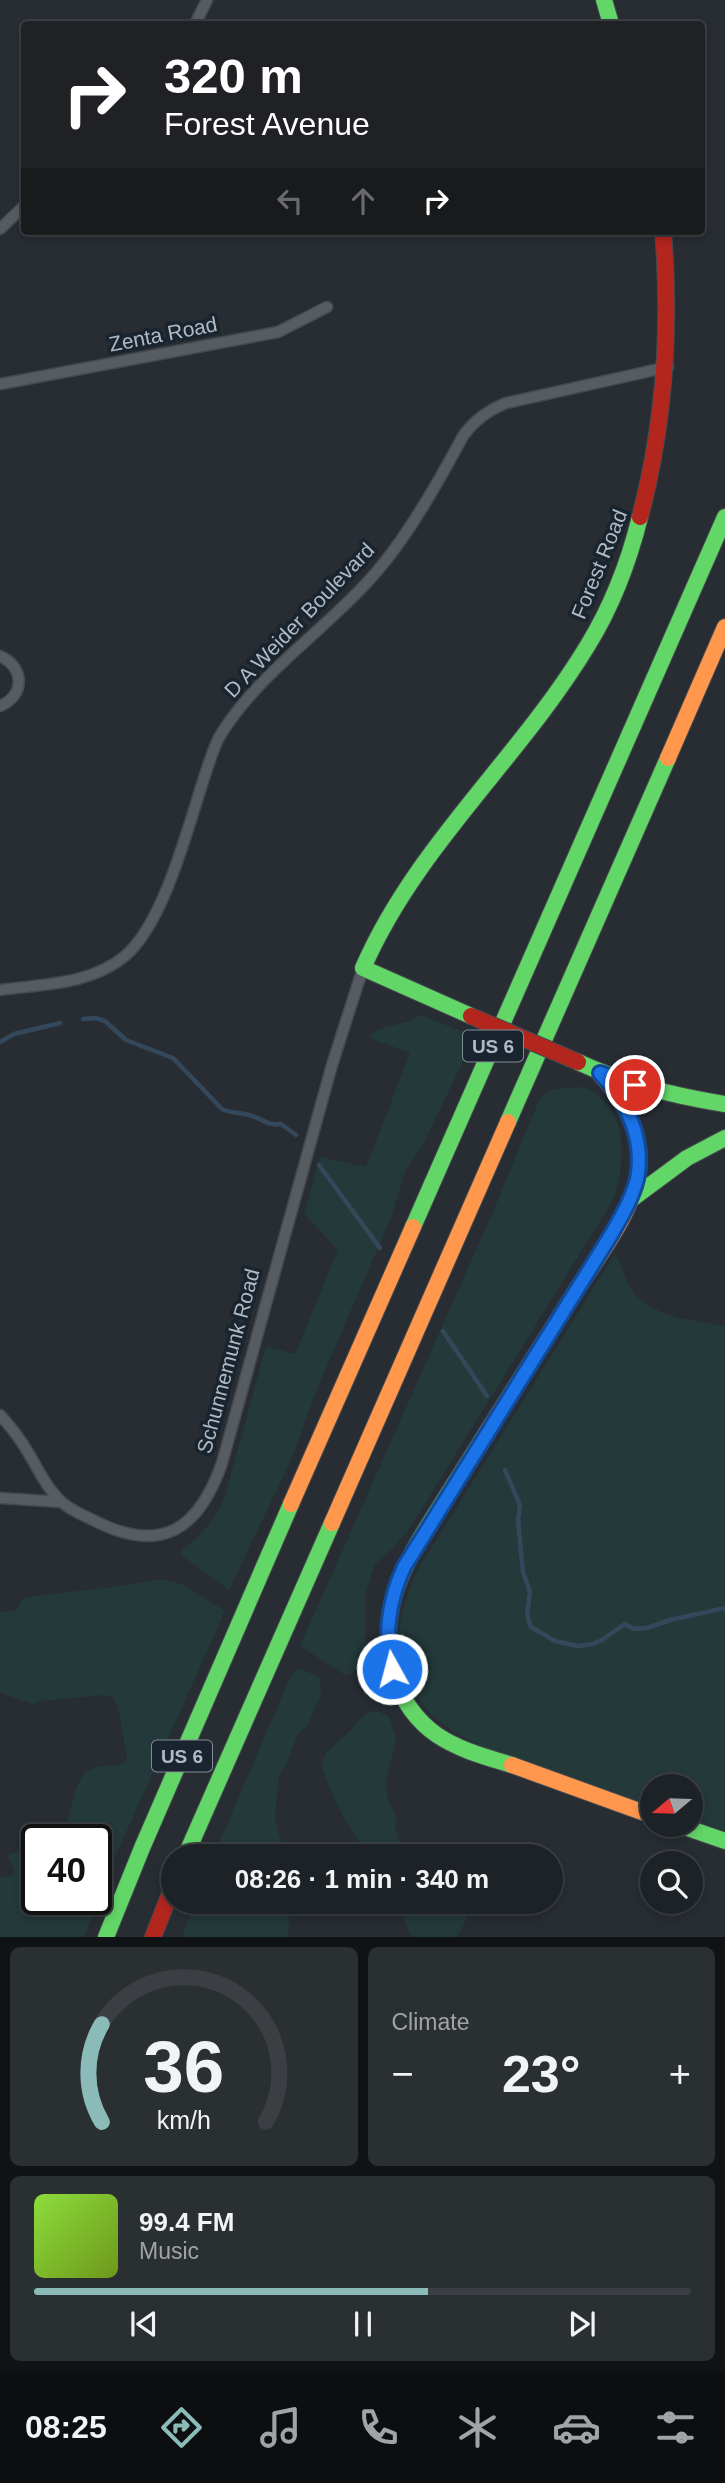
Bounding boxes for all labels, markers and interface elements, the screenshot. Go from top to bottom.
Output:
icon: right [49,49,140,140]
text: 320 m [164,49,303,103]
text: Forest Avenue [164,106,370,142]
icon: left [271,182,309,220]
icon: ahead [344,182,382,220]
icon: right [417,182,455,220]
street label: Zenta Road [107,312,219,356]
street label: Forest Road [567,506,631,622]
street label: D A Weider Boulevard [220,538,378,702]
road number: US 6 [463,1030,523,1062]
pin [605,1055,665,1115]
icon: arrive [616,1066,654,1104]
street label: Schunnemunk Road [192,1266,264,1456]
position arrow [355,1632,429,1706]
road number: US 6 [152,1740,212,1772]
north arrow [640,1774,704,1838]
map controls [640,1774,703,1914]
speed limit sign: 40 [21,1824,112,1915]
button: search [640,1851,703,1914]
text: 08:26 · 1 min · 340 m [235,1864,489,1894]
text: Climate [392,2009,469,2035]
text: 36 [143,2027,224,2108]
text: 23° [502,2045,581,2103]
text: − [392,2053,414,2095]
text: + [669,2053,691,2095]
text: km/h [157,2106,211,2134]
text: 99.4 FM [139,2207,234,2237]
text: Music [139,2238,199,2264]
icon: previous [125,2305,163,2343]
icon: pause [344,2305,382,2343]
icon: next [563,2305,601,2343]
icon: directions [157,2403,206,2452]
icon: music [256,2403,305,2452]
icon: phone [354,2403,403,2452]
icon: climate [453,2403,502,2452]
icon: car [552,2403,601,2452]
icon: filters [651,2403,700,2452]
text: 08:25 [25,2409,107,2445]

